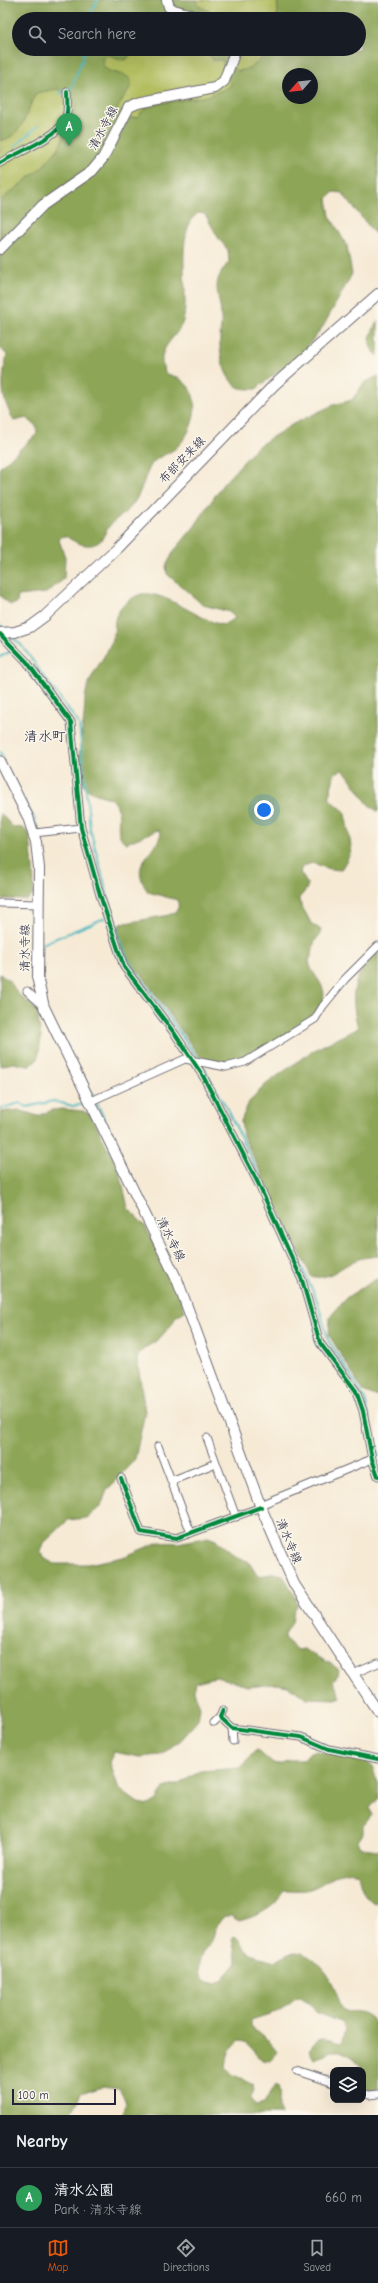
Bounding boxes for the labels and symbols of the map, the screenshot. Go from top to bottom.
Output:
north arrow [282,68,318,104]
street label: 清水寺線 [86,104,120,152]
pin: A [56,113,82,146]
street label: 布部安来線 [156,434,208,486]
district label: 清水町 [24,728,66,745]
your location [254,800,274,820]
street label: 清水寺線 [18,924,32,972]
street label: 清水寺線 [154,1214,188,1264]
street label: 清水寺線 [273,1516,305,1566]
scale bar [12,2087,116,2106]

